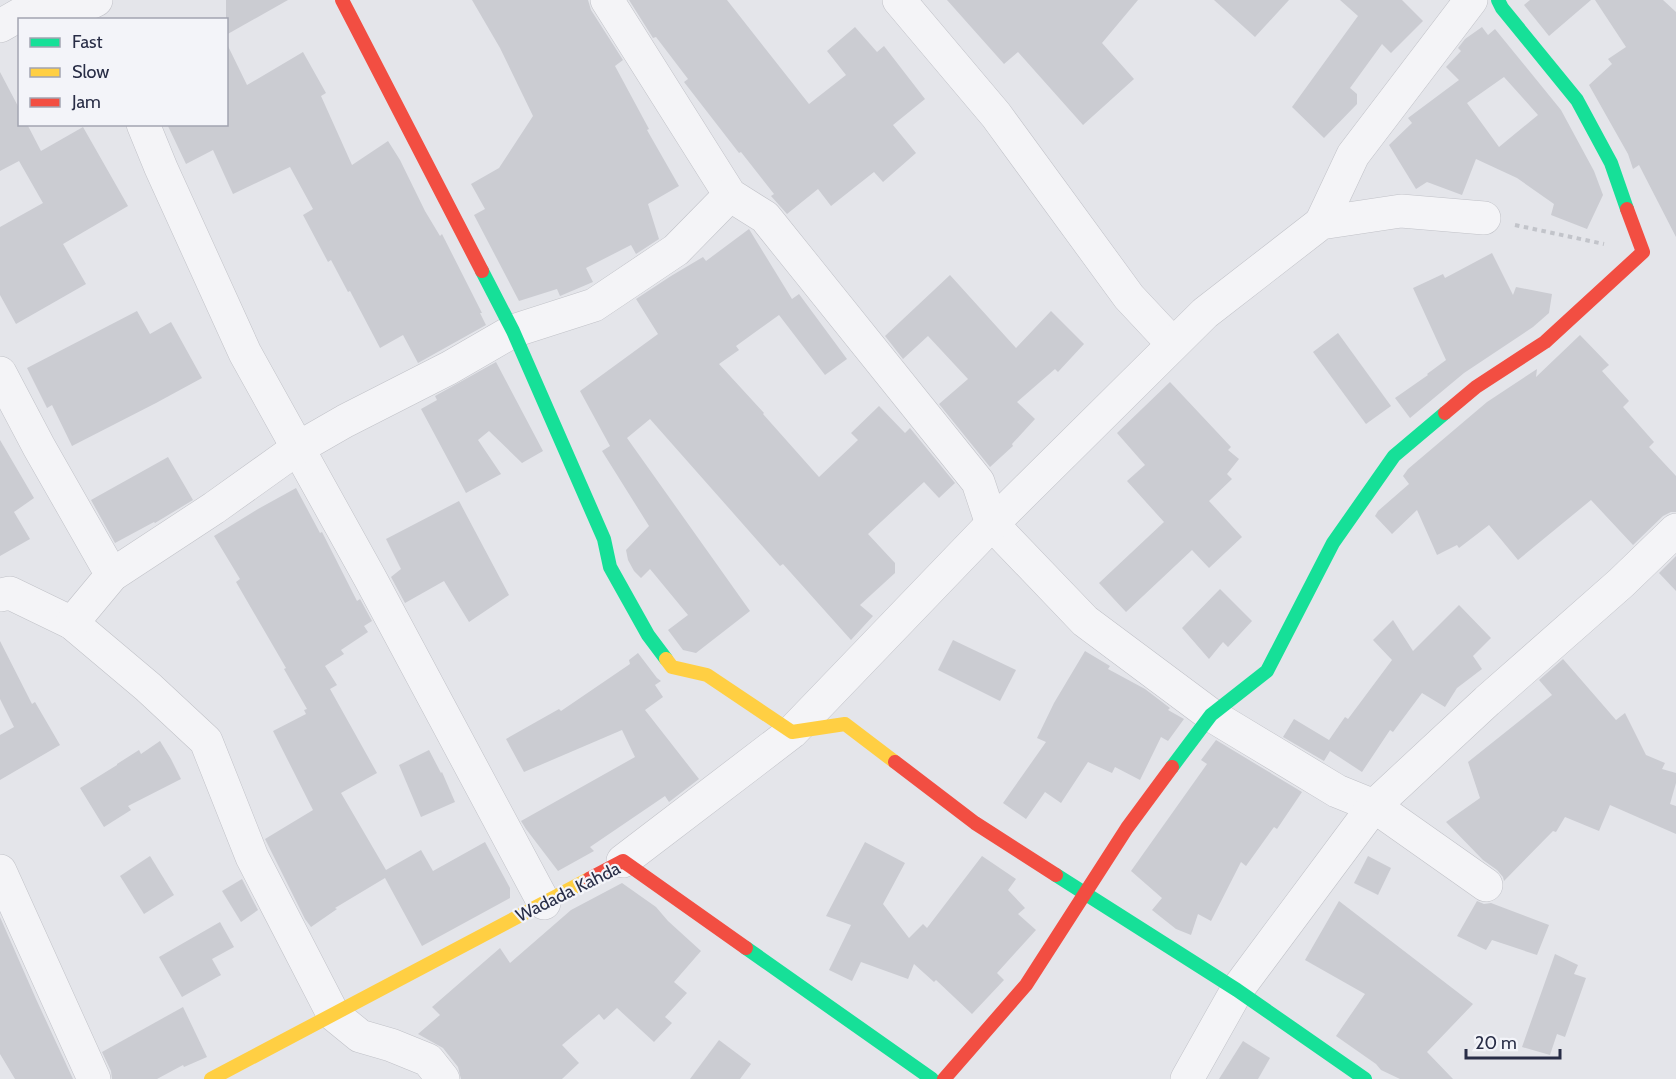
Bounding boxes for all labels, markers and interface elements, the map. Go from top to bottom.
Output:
legend [18,18,228,126]
text: Fast [72,31,103,53]
text: Slow [72,61,109,83]
text: Jam [71,91,101,113]
street label: Wadada Kahda [512,857,624,927]
scale bar [1466,1022,1560,1060]
text: 20 m [1475,1032,1517,1054]

